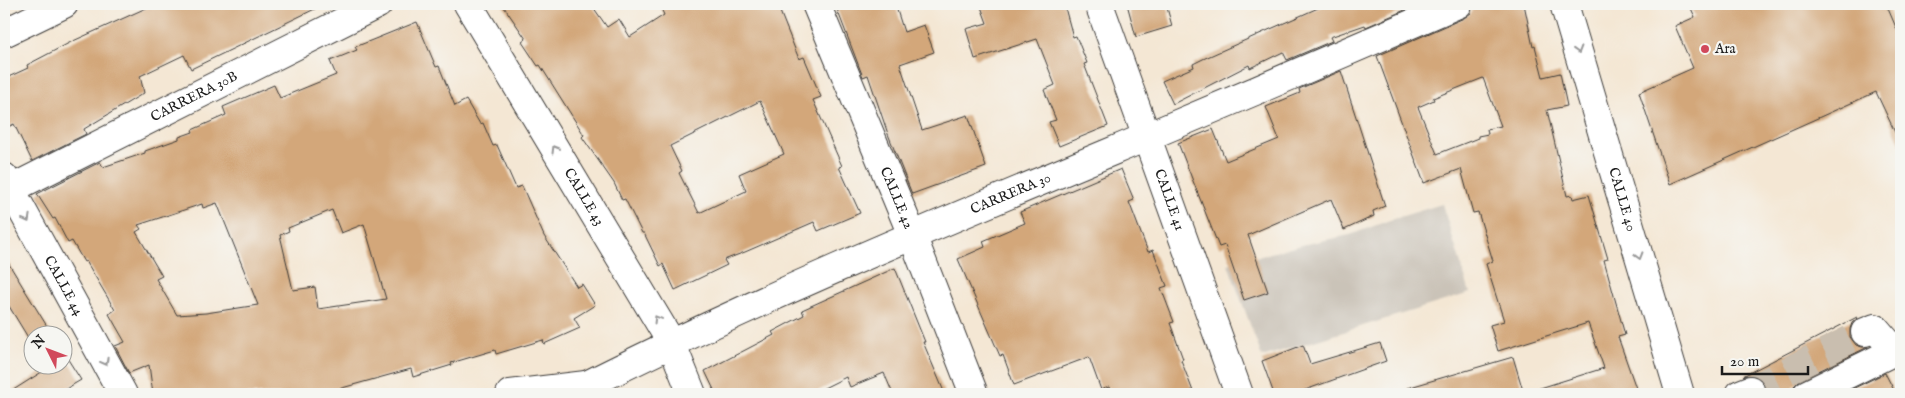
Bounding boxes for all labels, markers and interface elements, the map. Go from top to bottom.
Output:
place label: Ara [1714,40,1737,58]
marker: Ara [1699,43,1711,55]
one-way arrow [1572,46,1582,54]
street label: CARRERA 30B [148,67,240,126]
one-way arrow [552,146,562,155]
street label: CALLE 42 [876,164,918,232]
street label: CALLE 43 [560,165,608,229]
street label: CALLE 40 [1604,165,1640,234]
street label: CALLE 41 [1150,167,1189,233]
street label: CARRERA 30 [968,169,1054,219]
one-way arrow [21,214,31,223]
one-way arrow [1634,252,1644,260]
street label: CALLE 44 [40,253,87,319]
one-way arrow [653,315,663,324]
north arrow [22,326,72,376]
text: N [28,331,50,353]
scale bar [1722,343,1809,375]
text: 20 m [1730,352,1760,371]
one-way arrow [99,357,109,366]

